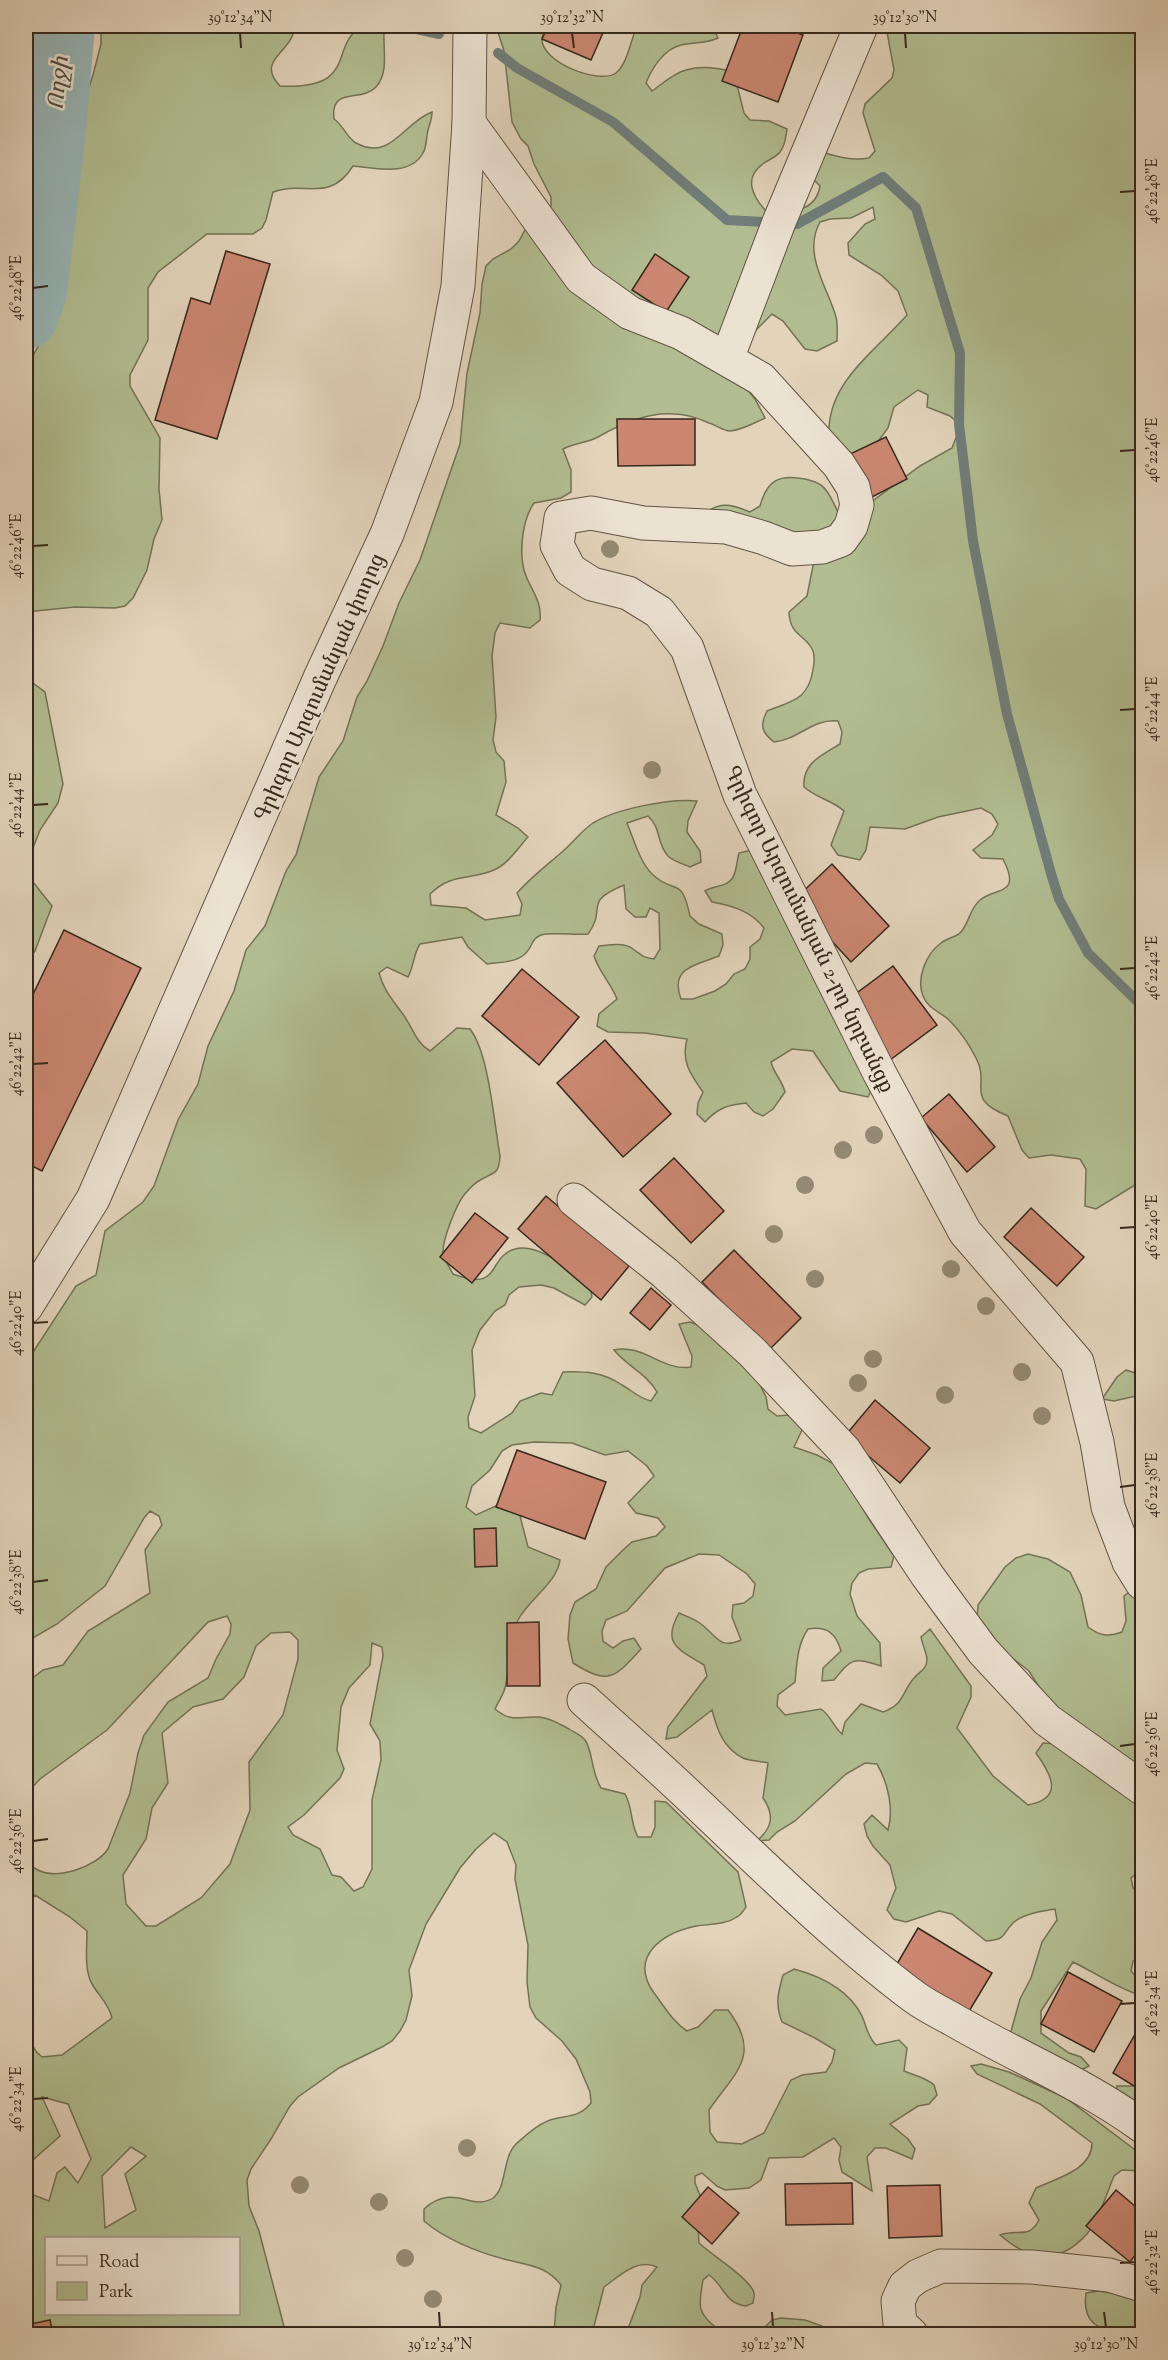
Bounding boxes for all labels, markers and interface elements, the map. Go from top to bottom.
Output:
text: 39°12'34"N [208,8,272,29]
text: 39°12'32"N [540,8,604,29]
text: 39°12'30"N [873,8,937,29]
water label: Ողջի [41,55,79,112]
text: 46°22'48"E [1143,158,1164,224]
text: 46°22'48"E [7,255,28,321]
text: 46°22'46"E [1143,417,1164,483]
text: 46°22'46"E [7,513,28,579]
street label: Գրիգոր Արզումանյան փողոց [248,549,394,827]
text: 46°22'44"E [1143,676,1164,742]
street label: Գրիգոր Արզումանյան 2-րդ նրբանցք [716,761,901,1098]
text: 46°22'44"E [7,772,28,838]
text: 46°22'42"E [1143,936,1164,1000]
text: 46°22'42"E [7,1032,28,1096]
text: 46°22'40"E [1143,1194,1164,1260]
text: 46°22'40"E [7,1290,28,1356]
text: 46°22'38"E [1143,1452,1164,1518]
text: 46°22'38"E [7,1549,28,1615]
text: 46°22'36"E [1143,1711,1164,1777]
text: 46°22'36"E [7,1808,28,1874]
text: 46°22'34"E [1143,1970,1164,2036]
text: 46°22'34"E [7,2066,28,2132]
text: 46°22'32"E [1143,2230,1164,2294]
legend [45,2237,240,2315]
text: Road [99,2250,139,2276]
text: Park [99,2280,134,2306]
text: 39°12'34"N [408,2335,472,2356]
text: 39°12'32"N [741,2335,805,2356]
text: 39°12'30"N [1074,2335,1138,2356]

